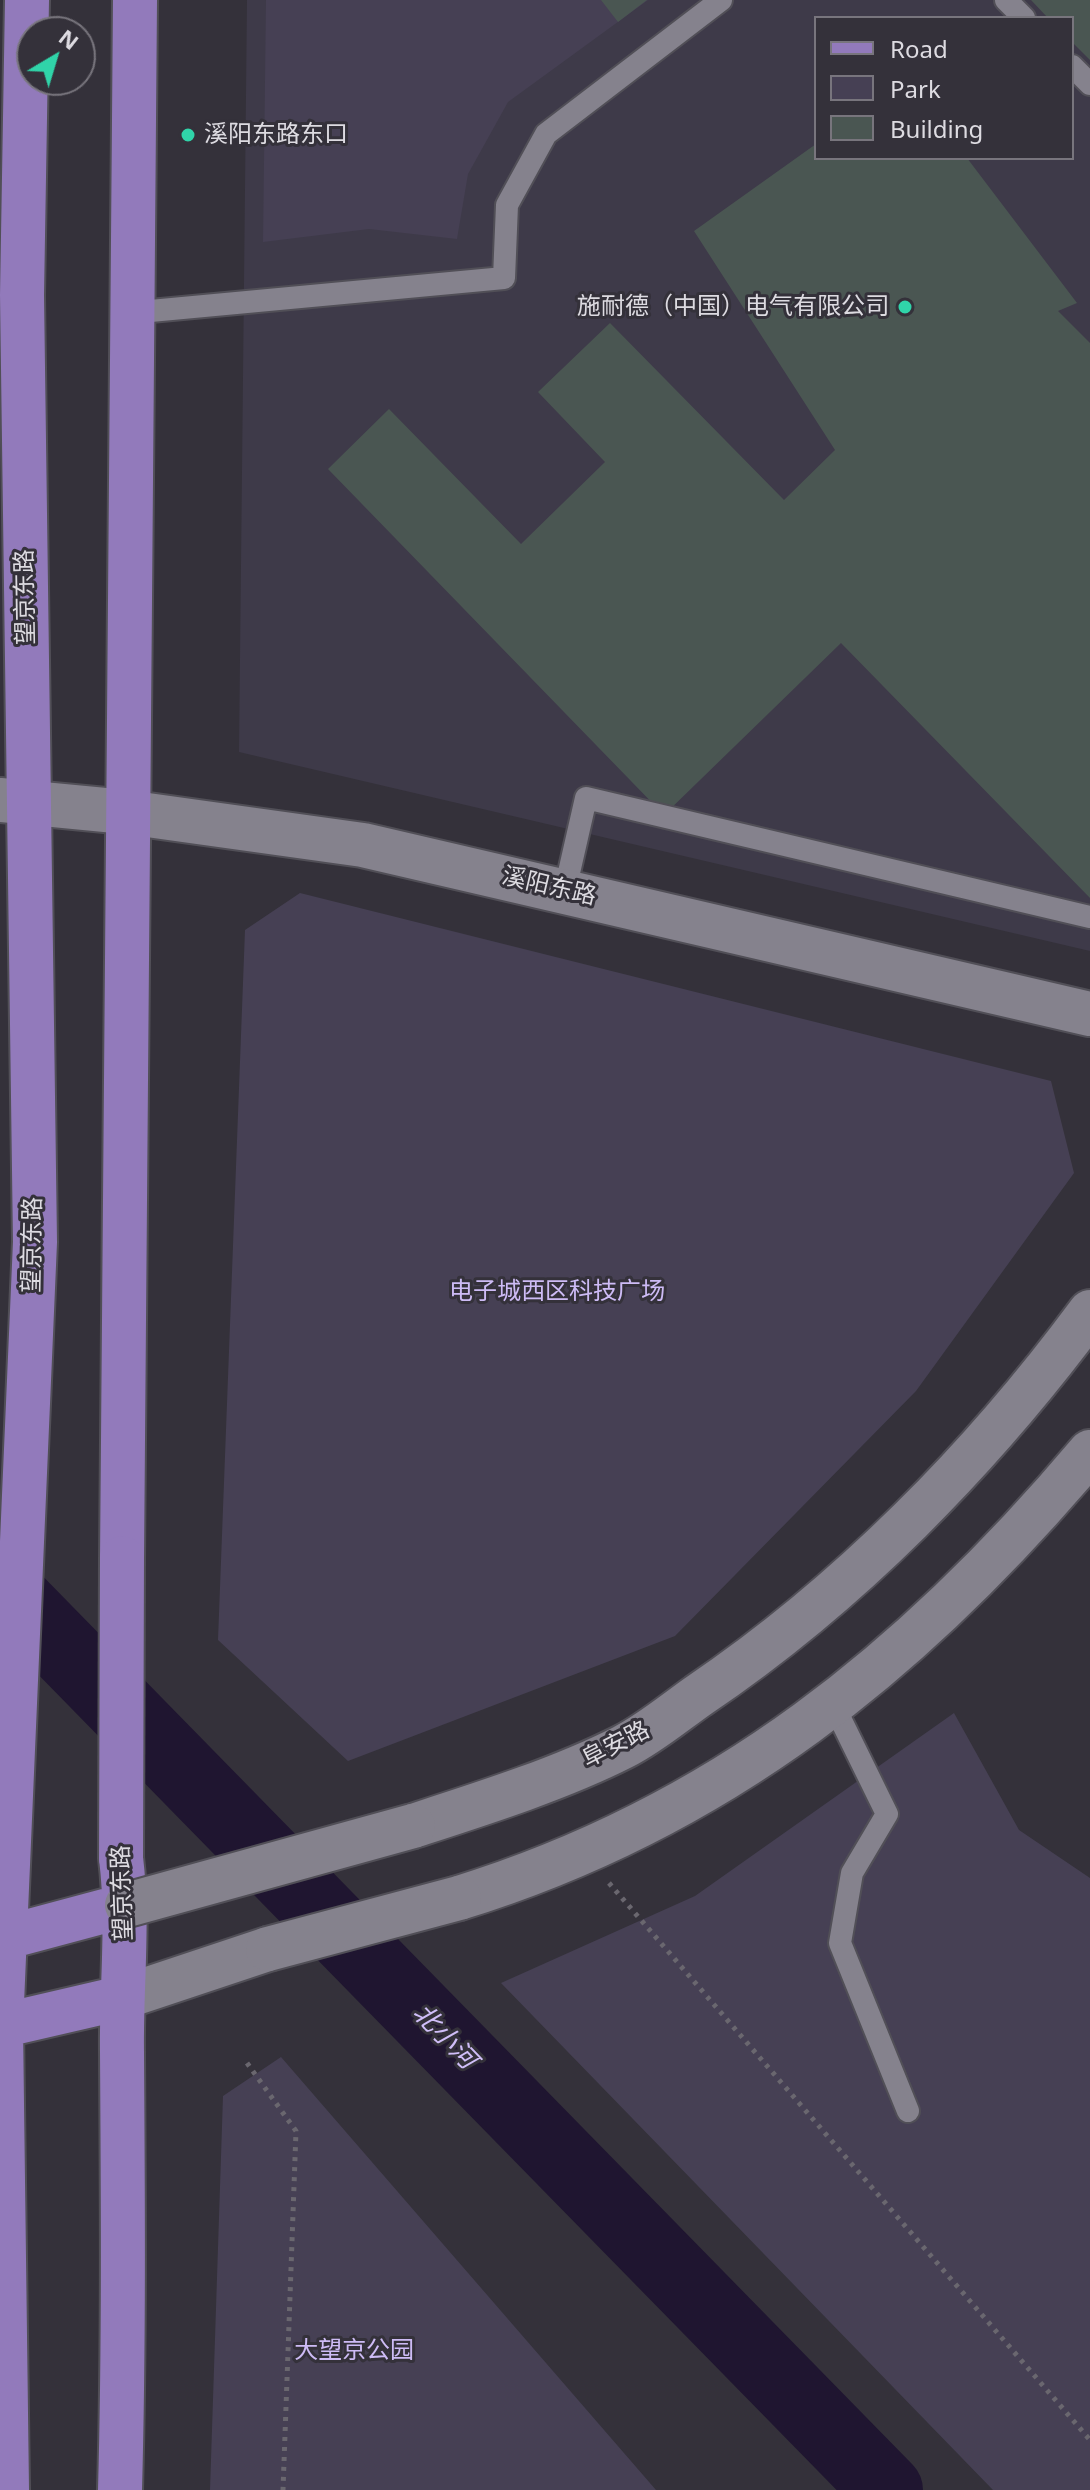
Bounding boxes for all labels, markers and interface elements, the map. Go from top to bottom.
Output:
north arrow [16,16,96,96]
legend [814,16,1074,160]
text: N [53,21,86,56]
text: Road [890,32,948,65]
text: Park [890,72,941,105]
text: Building [890,112,983,145]
place label: 溪阳东路东口 [204,121,348,149]
marker: 溪阳东路东口 [179,126,197,144]
place label: 施耐德（中国）电气有限公司 [577,293,889,321]
marker: 施耐德（中国）电气有限公司 [896,298,914,316]
street label: 望京东路 [11,549,41,645]
street label: 溪阳东路 [499,862,599,912]
street label: 望京东路 [18,1197,48,1293]
park label: 电子城西区科技广场 [449,1278,665,1306]
street label: 阜安路 [577,1716,655,1774]
street label: 望京东路 [107,1845,139,1941]
water label: 北小河 [406,1998,482,2076]
park label: 大望京公园 [294,2337,414,2365]

